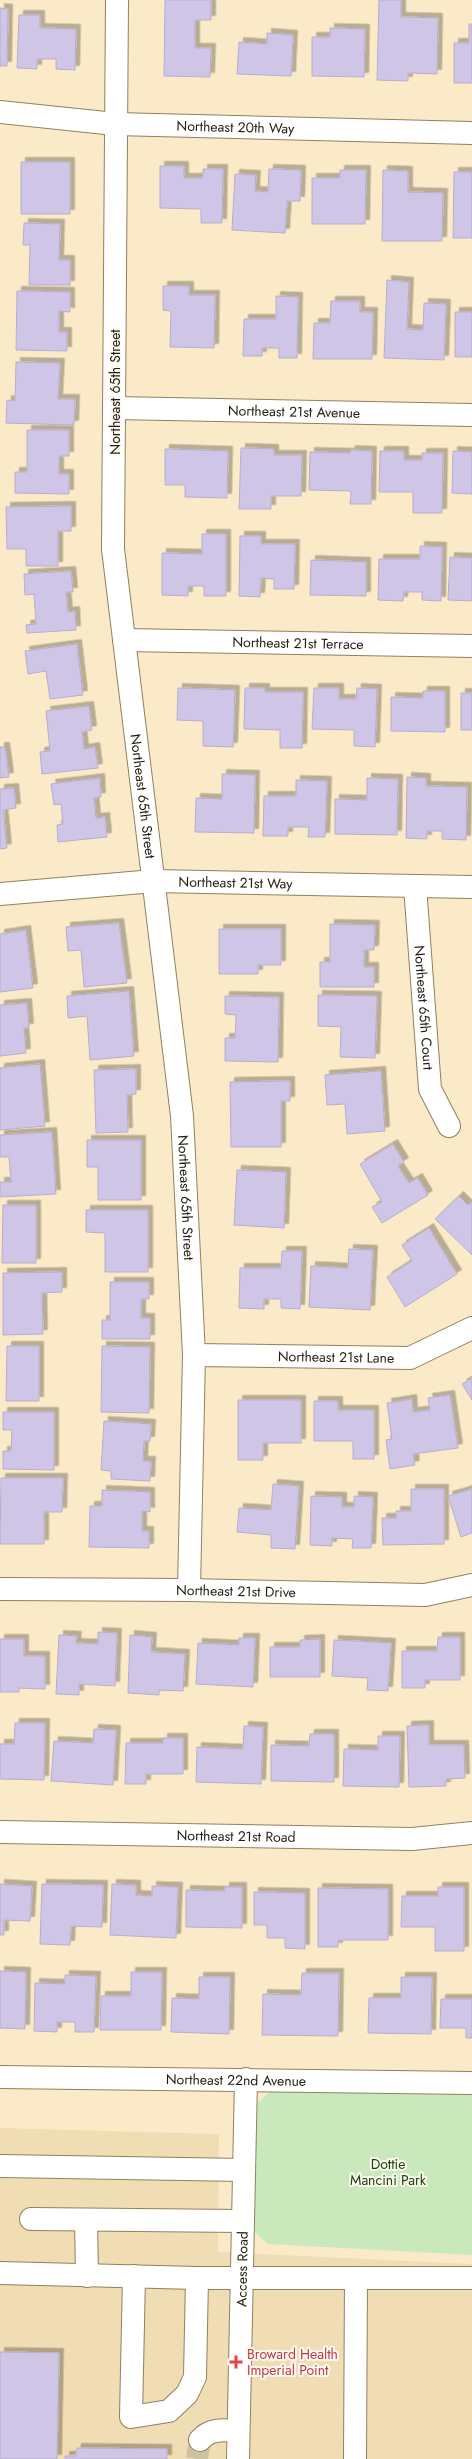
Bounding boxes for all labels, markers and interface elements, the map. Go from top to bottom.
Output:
street label: Northeast 20th Way [176,116,295,139]
street label: Northeast 65th Street [105,329,125,455]
street label: Northeast 21st Avenue [228,400,360,423]
street label: Northeast 21st Terrace [232,632,364,654]
street label: Northeast 65th Street [126,733,161,860]
street label: Northeast 21st Way [178,871,293,894]
street label: Northeast 65th Court [409,945,439,1071]
street label: Northeast 65th Street [173,1134,199,1262]
street label: Northeast 21st Lane [278,1346,394,1368]
street label: Northeast 21st Drive [176,1580,296,1602]
street label: Northeast 21st Road [176,1825,296,1847]
street label: Northeast 22nd Avenue [166,2069,306,2091]
park label: Dottie Mancini Park [350,2154,427,2190]
street label: Access Road [231,2231,253,2307]
place label: Broward Health Imperial Point [247,2344,338,2380]
marker: Broward Health Imperial Point [229,2355,243,2369]

